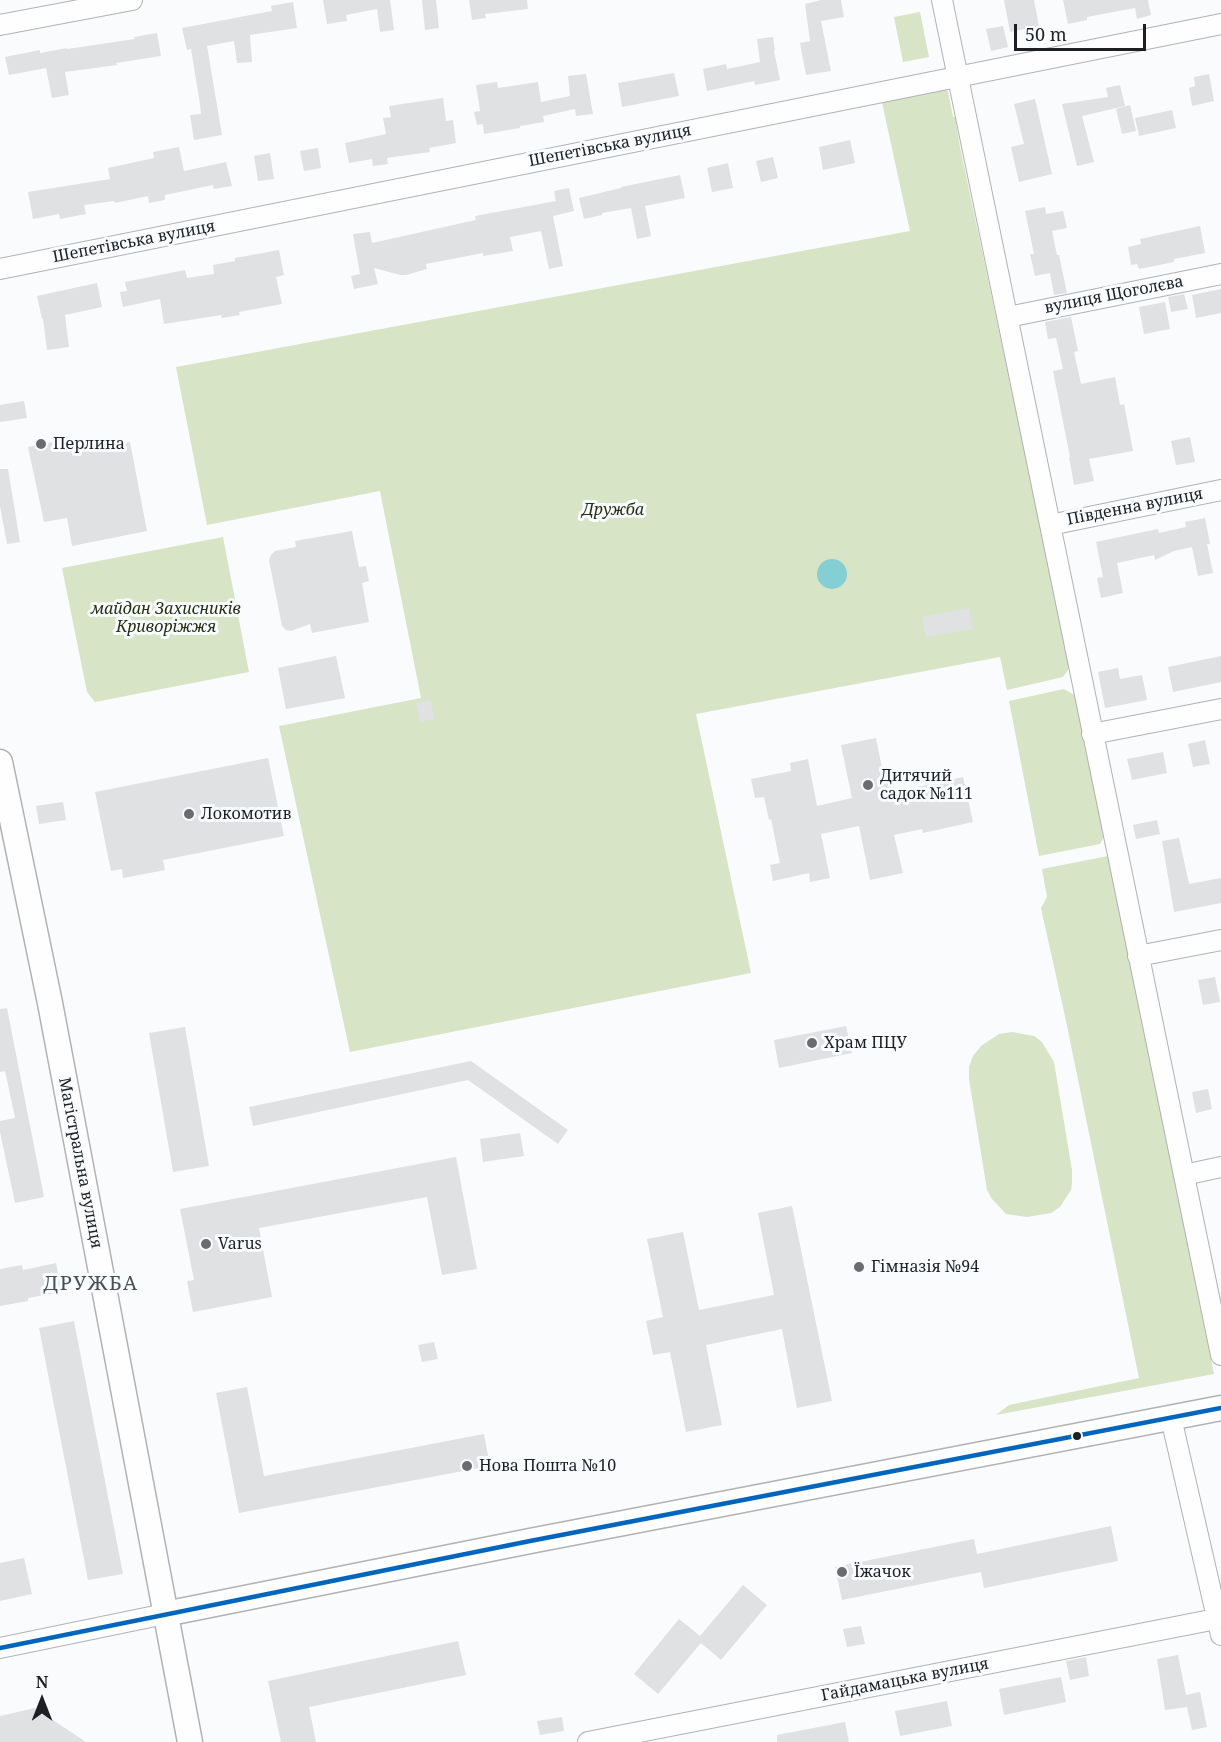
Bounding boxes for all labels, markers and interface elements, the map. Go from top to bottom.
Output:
scale bar [1017,12,1149,50]
text: 50 m [1025,22,1067,46]
street label: Шепетівська вулиця [527,121,693,171]
street label: Шепетівська вулиця [51,217,217,267]
street label: вулиця Щоголєва [1043,272,1185,318]
place label: Перлина [53,434,125,454]
marker: Перлина [34,437,48,451]
street label: Південна вулиця [1065,484,1205,530]
park label: Дружба [582,500,644,520]
park label: майдан Захисників Криворіжжя [91,599,241,637]
place label: Дитячий садок №111 [880,766,973,804]
marker: Дитячий садок №111 [861,778,875,792]
place label: Локомотив [201,804,291,824]
marker: Локомотив [182,807,196,821]
place label: Храм ПЦУ [824,1033,907,1053]
marker: Храм ПЦУ [805,1036,819,1050]
street label: Магістральна вулиця [54,1076,106,1250]
place label: Varus [218,1234,262,1254]
marker: Varus [199,1237,213,1251]
place label: Гімназія №94 [871,1257,979,1277]
marker: Гімназія №94 [852,1260,866,1274]
district label: ДРУЖБА [43,1272,139,1296]
unlabelled marker [1071,1430,1083,1442]
place label: Нова Пошта №10 [479,1456,616,1476]
marker: Нова Пошта №10 [460,1459,474,1473]
place label: Їжачок [854,1562,911,1582]
marker: Їжачок [835,1565,849,1579]
street label: Гайдамацька вулиця [820,1654,990,1706]
north arrow [12,1670,72,1730]
text: N [36,1671,48,1693]

